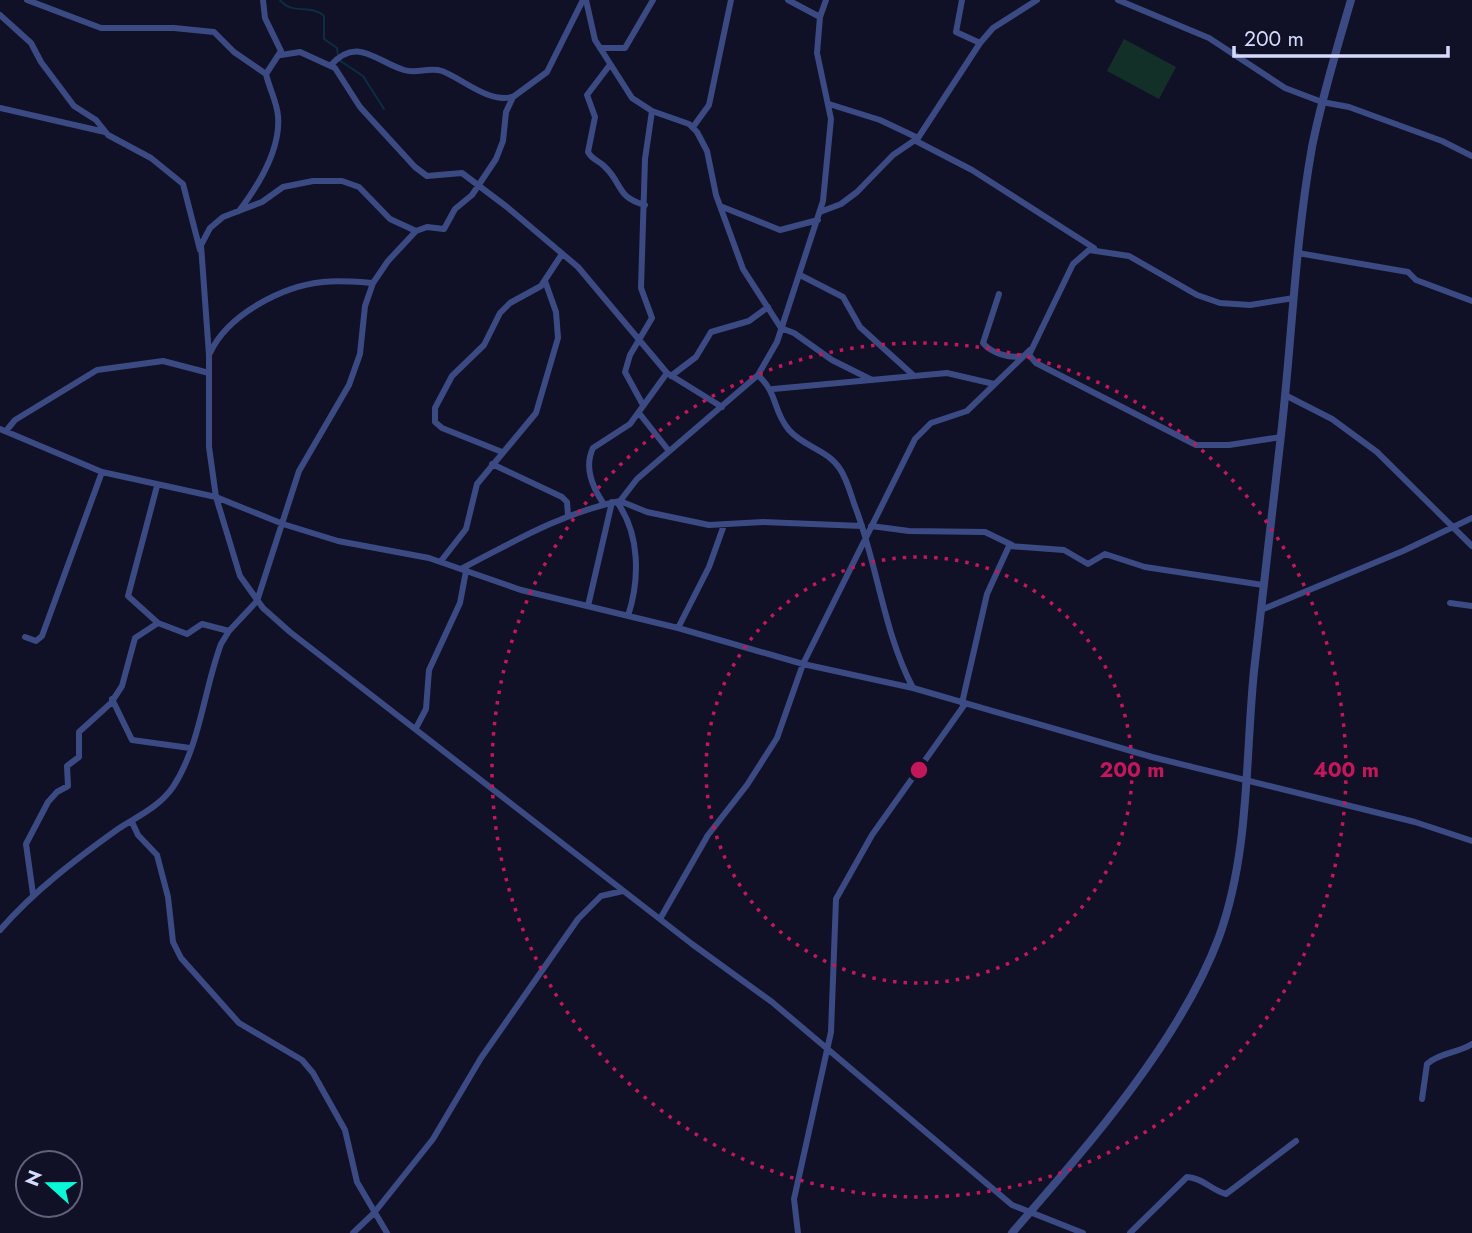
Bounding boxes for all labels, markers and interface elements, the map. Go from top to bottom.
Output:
scale bar [1234,14,1448,58]
text: 200 m [1244,24,1304,54]
text: 200 m [1099,755,1165,785]
text: 400 m [1313,755,1379,785]
centre of rings [907,758,931,782]
north arrow [14,1149,84,1219]
text: N [18,1166,49,1190]

